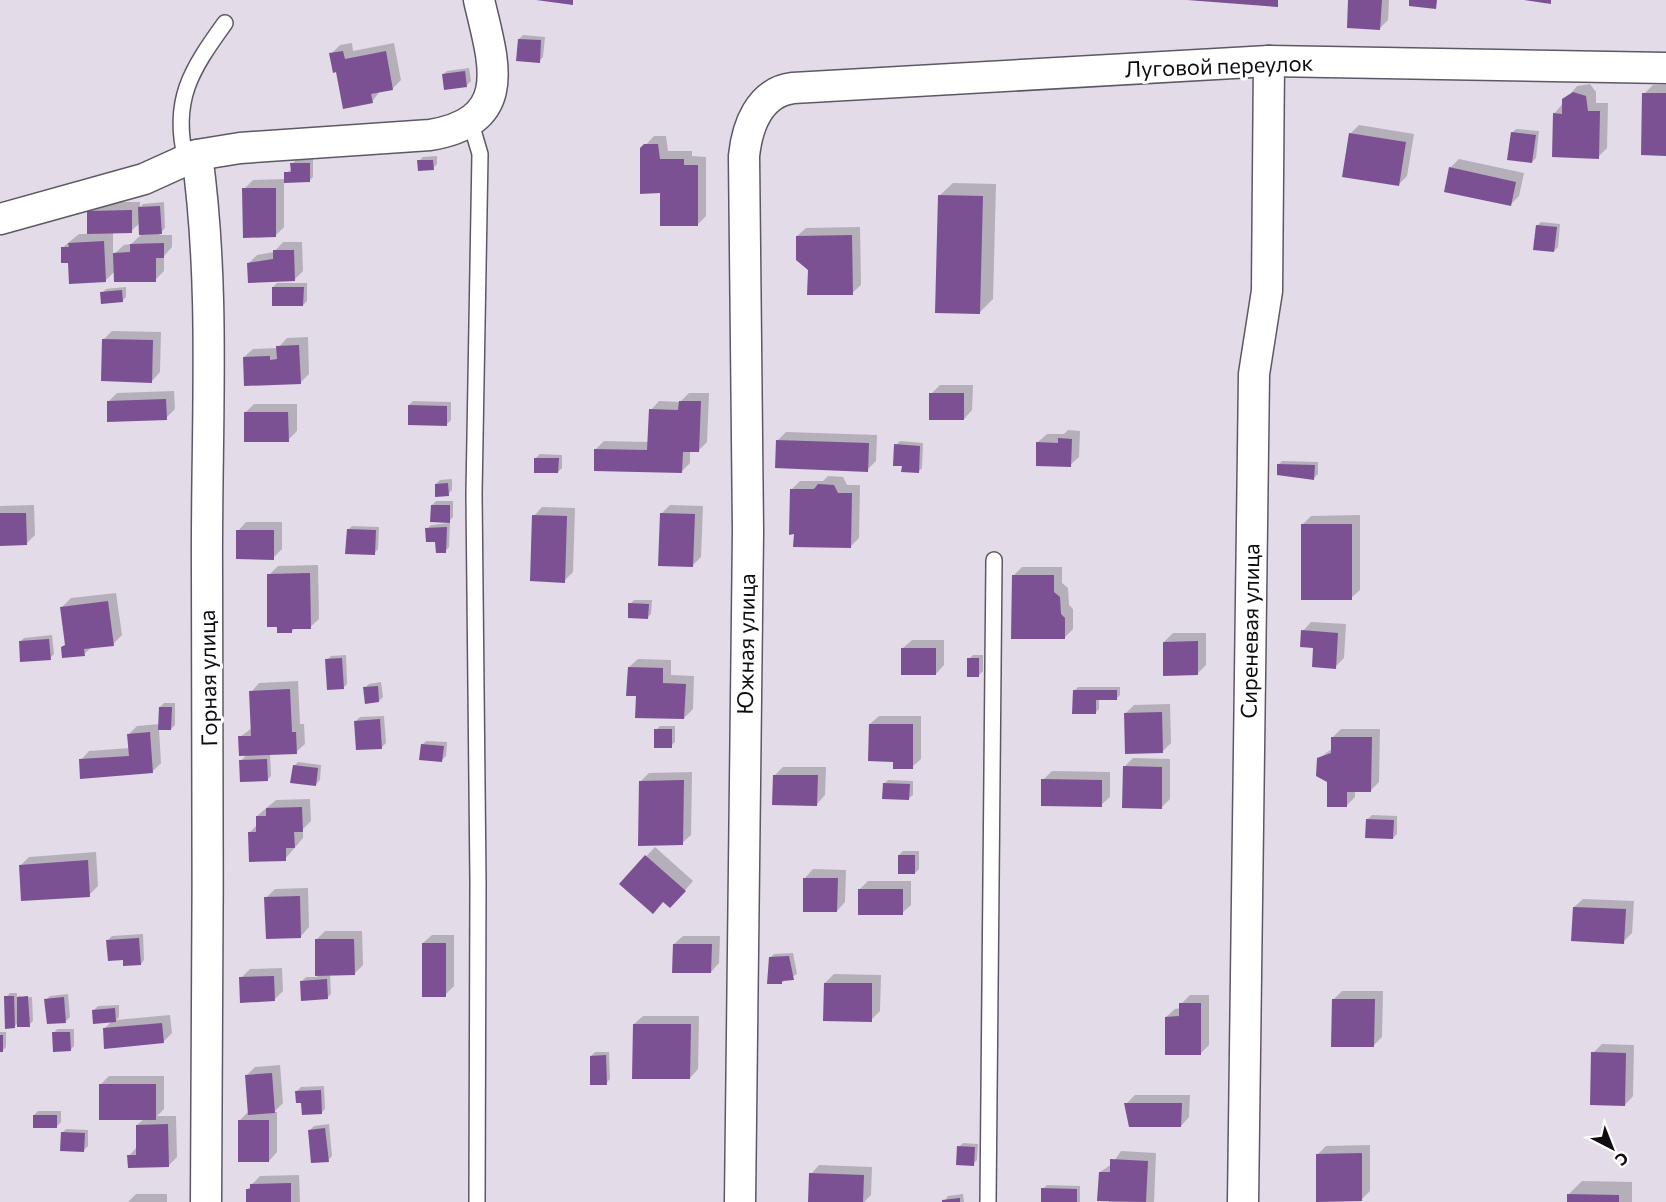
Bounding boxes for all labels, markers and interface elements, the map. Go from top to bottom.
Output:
street label: Луговой переулок [1124,49,1314,82]
street label: Сиреневая улица [1234,543,1265,719]
street label: Южная улица [731,573,760,715]
street label: Горная улица [193,609,222,747]
north arrow [1582,1118,1642,1178]
text: С [1612,1149,1633,1170]

